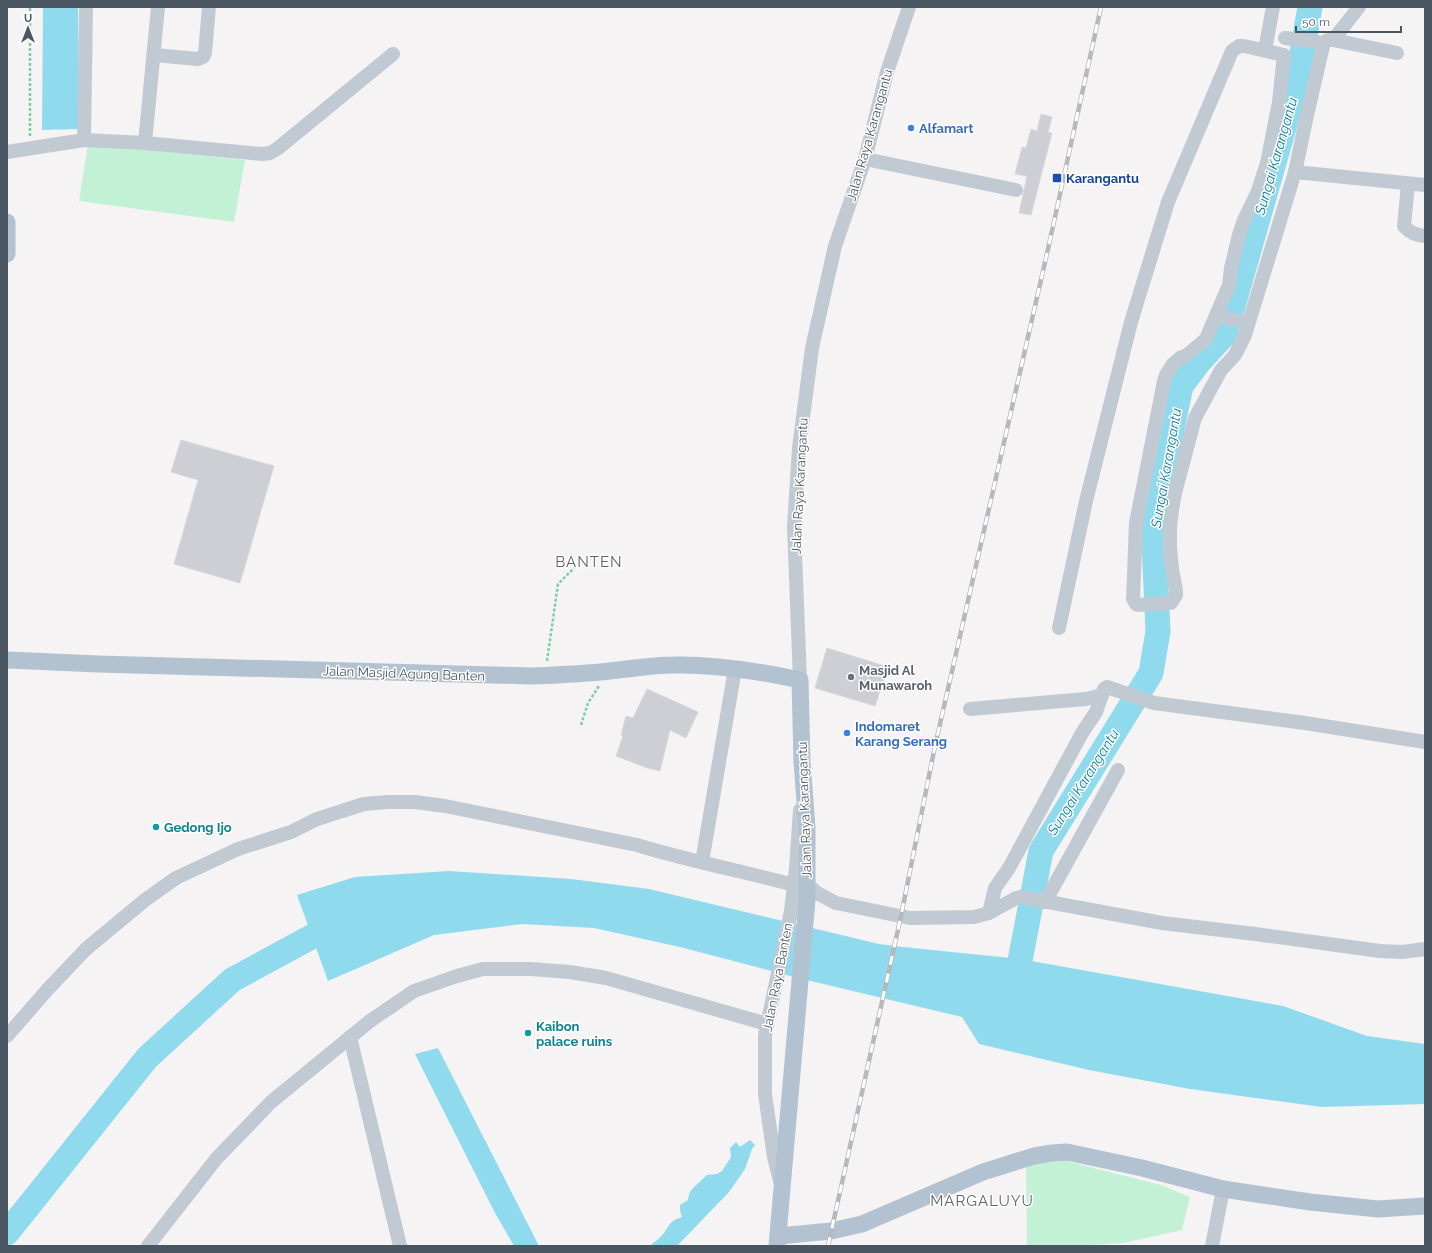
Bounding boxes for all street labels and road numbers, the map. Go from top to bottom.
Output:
street label: Jalan Raya Karangantu [843,67,896,203]
street label: Jalan Raya Karangantu [788,417,811,555]
street label: Jalan Masjid Agung Banten [323,663,485,684]
street label: Jalan Raya Karangantu [795,741,814,879]
street label: Jalan Raya Banten [760,922,795,1033]

